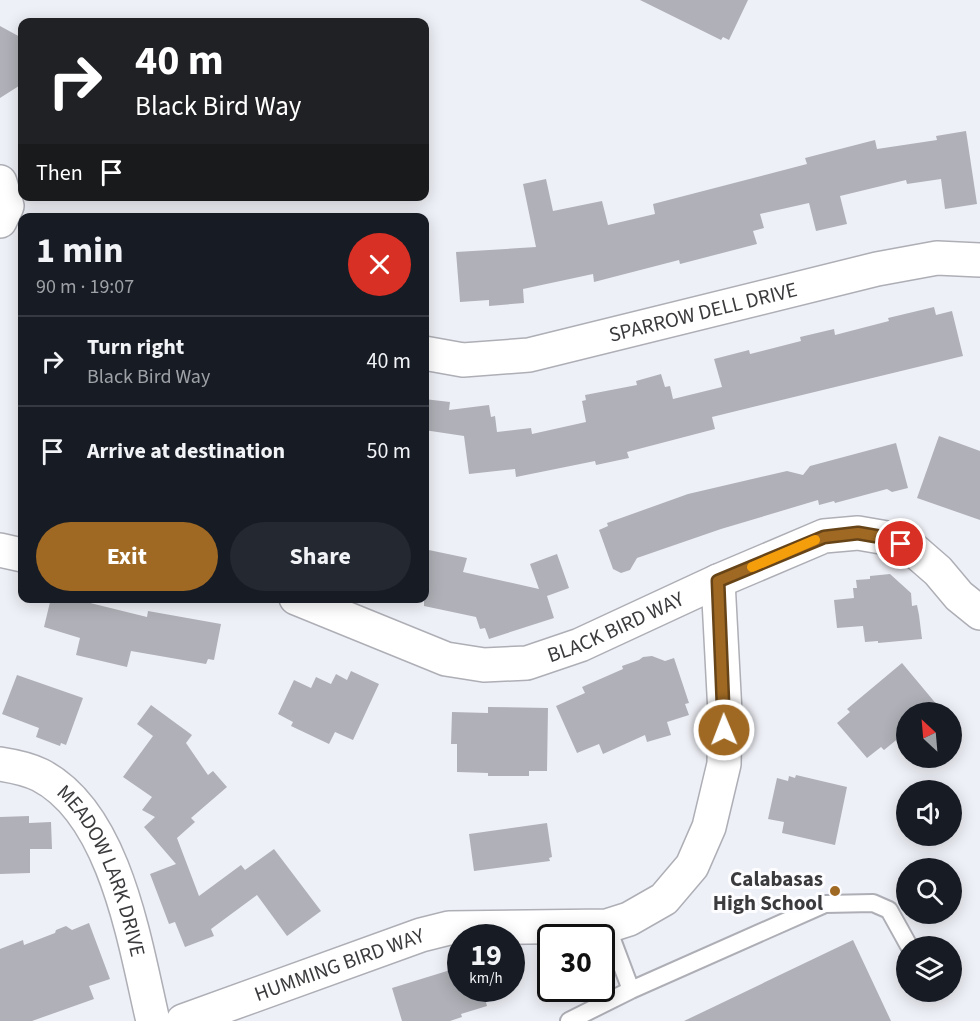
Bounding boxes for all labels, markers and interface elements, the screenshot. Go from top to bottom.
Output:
text: 40 m [135,31,224,91]
icon: right [36,42,114,120]
text: Black Bird Way [135,87,301,126]
icon: arrive [95,156,128,189]
text: Then [36,157,83,189]
text: 1 min [36,225,124,276]
button: close [348,233,411,296]
text: 90 m · 19:07 [36,273,134,301]
street label: SPARROW DELL DRIVE [606,274,800,350]
text: Turn right [87,331,184,363]
icon: right [36,345,69,378]
text: 40 m [366,345,411,377]
text: Black Bird Way [87,363,210,391]
icon: arrive [36,435,69,468]
text: Arrive at destination [87,435,285,467]
text: 50 m [366,435,411,467]
pin [875,518,926,569]
button: Exit [36,522,218,591]
button: Share [230,522,411,591]
icon: arrive [884,527,917,560]
street label: BLACK BIRD WAY [543,583,690,670]
position arrow [692,698,756,762]
north arrow [896,702,962,768]
map controls [896,702,962,1002]
street label: MEADOW LARK DRIVE [50,778,153,960]
button: sound [896,780,962,846]
button: search [896,858,962,924]
place label: Calabasas High School [713,864,823,918]
marker: Calabasas High School [828,884,842,898]
street label: HUMMING BIRD WAY [250,920,429,1009]
speed limit sign: 30 [537,924,615,1002]
text: 19 [470,934,502,977]
button: layers [896,936,962,1002]
text: km/h [469,968,503,989]

